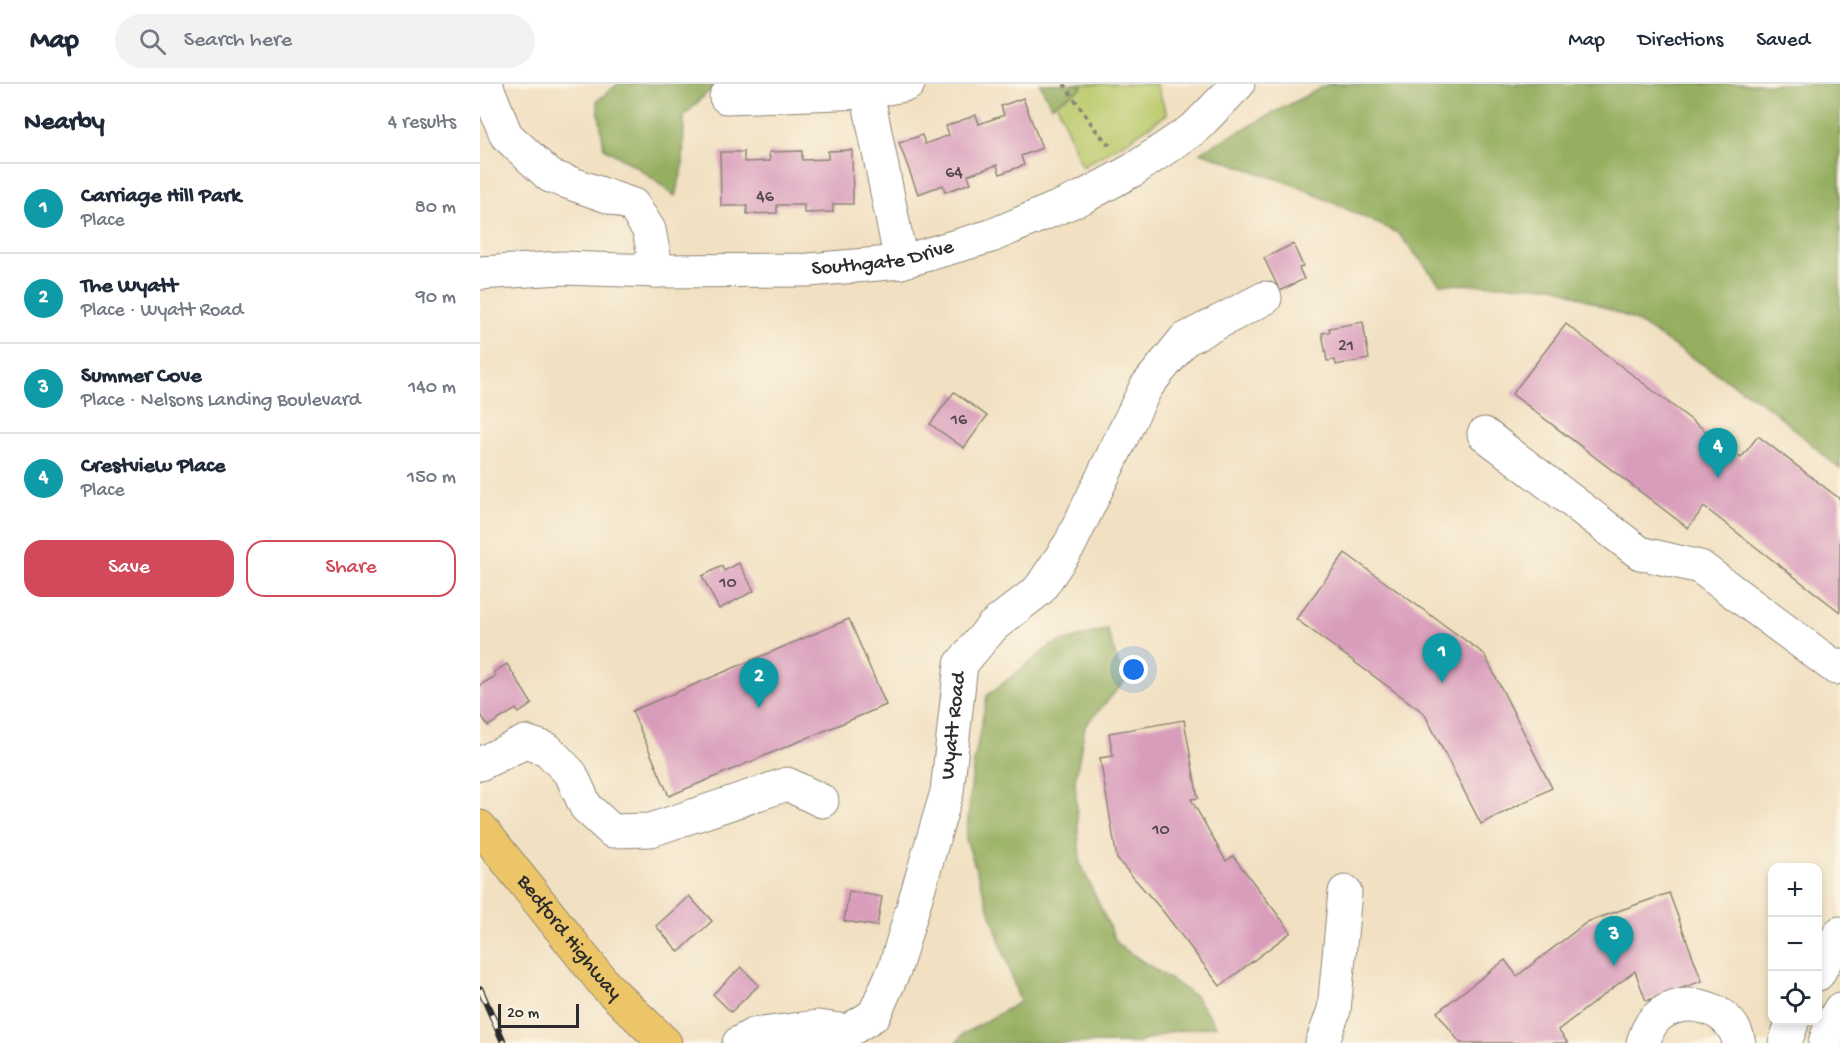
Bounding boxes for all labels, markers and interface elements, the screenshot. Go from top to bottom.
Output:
search box [115,14,535,68]
text: Map [30,25,79,58]
icon: search [136,25,169,58]
text: Search here [184,28,292,54]
text: Map [1568,29,1605,54]
text: Directions [1638,29,1723,54]
text: Saved [1756,29,1810,54]
text: Nearby [24,108,105,139]
text: 4 results [388,112,456,135]
house number: 64 [945,163,963,184]
text: Carriage Hill Park [81,184,241,210]
house number: 46 [756,187,775,208]
text: 1 [39,197,48,220]
text: 80 m [415,197,456,220]
text: Place [81,210,125,233]
street label: Southgate Drive [811,235,958,282]
text: The Wyatt [81,274,178,300]
text: 2 [39,287,48,310]
text: 90 m [416,287,456,310]
text: Place · Wyatt Road [81,300,243,323]
house number: 21 [1338,336,1354,357]
text: Summer Cove [81,364,202,390]
text: 3 [38,377,49,400]
text: 140 m [408,377,456,400]
text: Place · Nelsons Landing Boulevard [81,390,361,413]
house number: 16 [950,410,968,431]
pin: 4 [1698,428,1738,478]
text: Crestview Place [81,454,225,480]
text: 4 [39,467,48,490]
text: 150 m [407,467,456,490]
text: Place [81,480,125,503]
button: Save [24,540,234,597]
button: Share [246,540,456,597]
house number: 10 [718,573,737,594]
pin: 1 [1422,634,1462,683]
your location [1119,655,1148,684]
pin: 2 [740,658,778,708]
street label: Wyatt Road [936,669,973,781]
house number: 10 [1151,820,1170,841]
map controls [1768,863,1822,1025]
button: + [1768,863,1822,917]
street label: Bedford Highway [510,869,626,1006]
pin: 3 [1594,916,1634,966]
button: − [1768,917,1822,971]
button: locate [1768,971,1822,1025]
scale bar [498,1001,579,1028]
text: 20 m [507,1005,539,1024]

